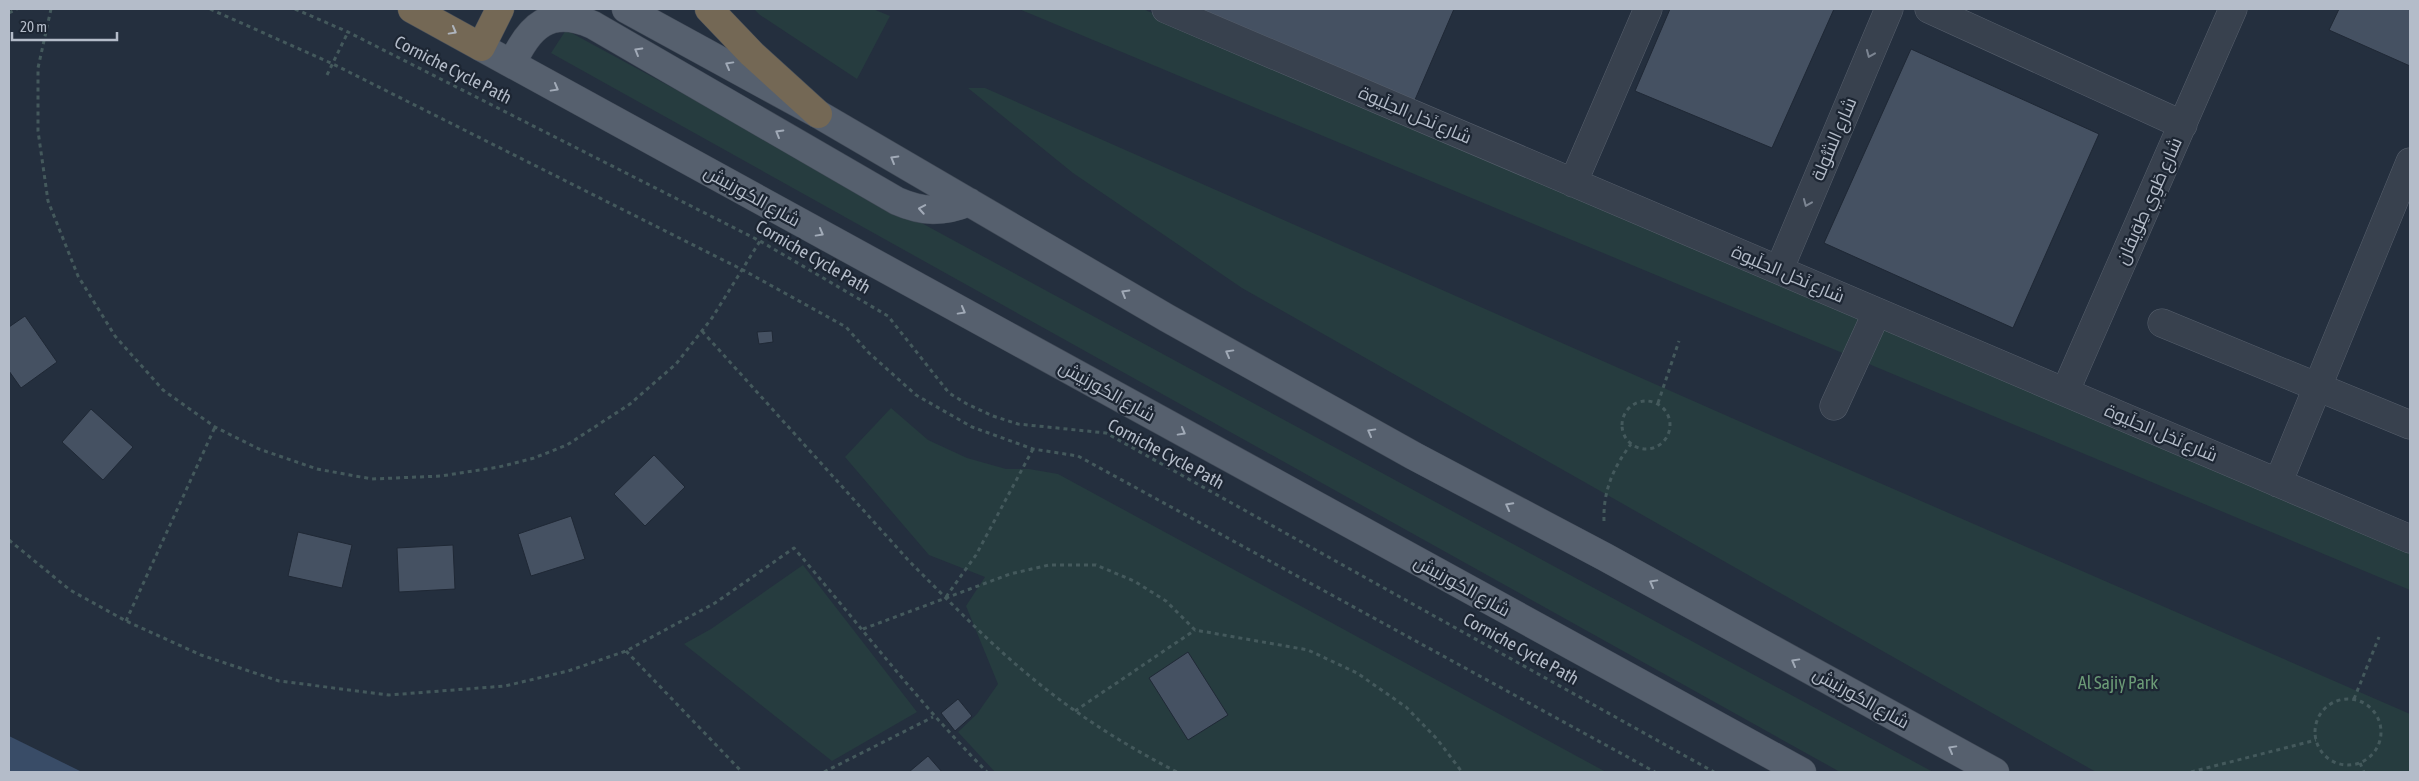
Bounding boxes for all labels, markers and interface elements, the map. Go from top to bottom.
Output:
scale bar [12,10,118,42]
text: 20 m [20,18,47,35]
one-way arrow [448,25,457,35]
street label: Corniche Cycle Path [391,31,515,108]
one-way arrow [635,48,644,58]
one-way arrow [1866,49,1877,58]
one-way arrow [725,61,734,71]
one-way arrow [550,81,559,91]
street label: شارع نَخل الحِلَيوة [1355,81,1475,150]
street label: شارع الشُّولة [1807,94,1862,184]
one-way arrow [775,129,784,139]
street label: شارع طَوِي طِوَيقان [2111,134,2190,269]
one-way arrow [891,155,900,165]
street label: شارع الكورنيش [700,161,804,232]
one-way arrow [1803,198,1814,207]
one-way arrow [917,204,926,214]
street label: Corniche Cycle Path [752,215,874,298]
one-way arrow [815,227,824,237]
street label: شارع نَخل الحِلَيوة [1728,240,1848,309]
one-way arrow [1122,290,1131,300]
one-way arrow [957,305,966,315]
one-way arrow [1226,349,1235,359]
street label: شارع الكورنيش [1055,356,1159,427]
street label: شارع نَخل الحِلَيوة [2101,399,2221,468]
street label: Corniche Cycle Path [1104,414,1228,493]
one-way arrow [1176,426,1185,436]
one-way arrow [1367,428,1376,438]
one-way arrow [1506,503,1515,513]
street label: شارع الكورنيش [1410,551,1514,622]
one-way arrow [1649,579,1658,589]
street label: Corniche Cycle Path [1460,608,1583,689]
one-way arrow [1791,658,1800,668]
street label: شارع الكورنيش [1809,663,1913,734]
park label: Al Sajiy Park [2078,672,2158,693]
one-way arrow [1949,745,1958,755]

